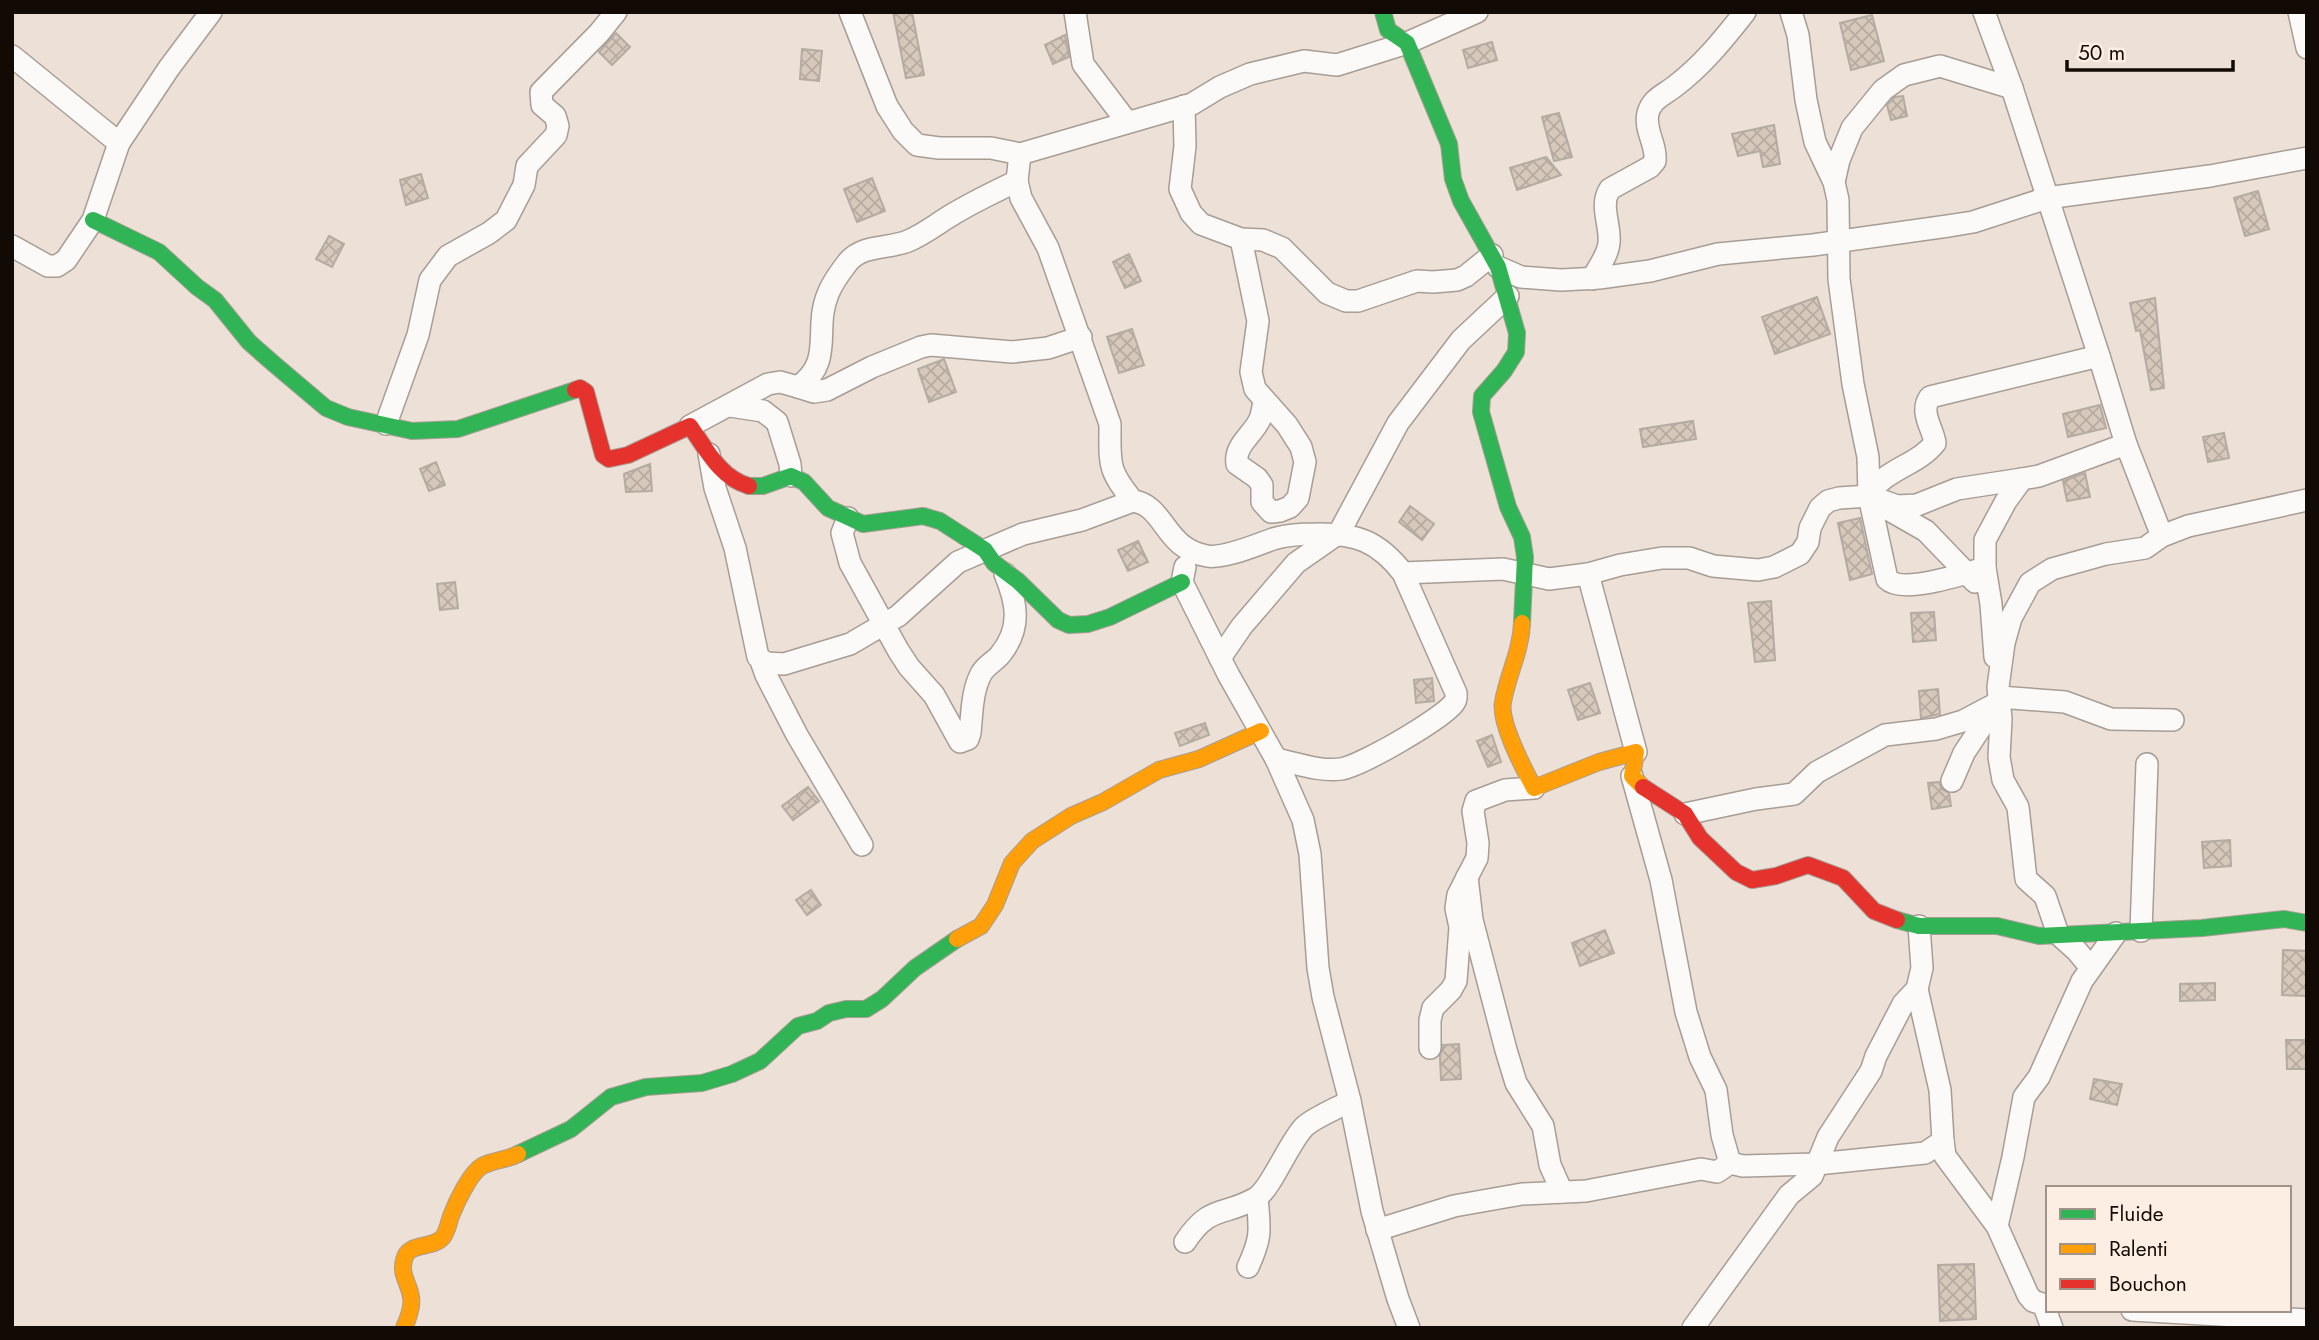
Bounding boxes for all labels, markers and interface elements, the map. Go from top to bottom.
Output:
scale bar [2067,28,2233,72]
text: 50 m [2078,38,2125,68]
legend [2046,1186,2291,1312]
text: Fluide [2109,1199,2164,1229]
text: Ralenti [2109,1234,2168,1264]
text: Bouchon [2109,1269,2187,1299]

